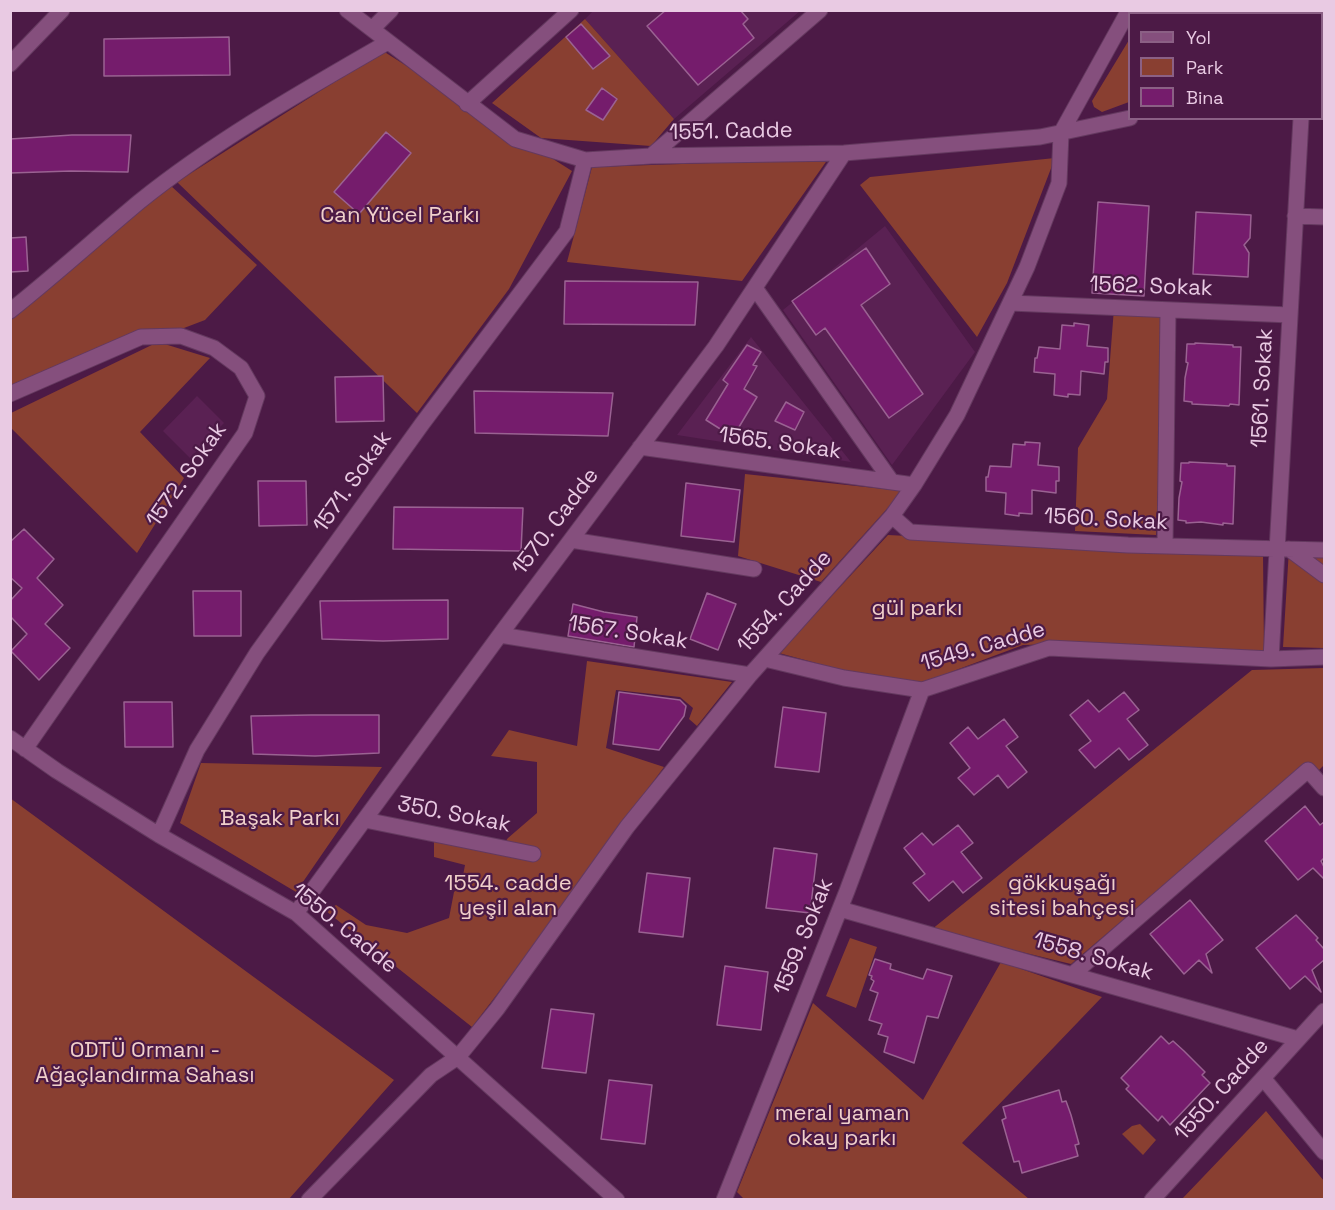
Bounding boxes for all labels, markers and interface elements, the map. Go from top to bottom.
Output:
legend [1128,12,1323,120]
text: Yol [1186,26,1211,49]
text: Park [1186,56,1223,79]
text: Bina [1186,86,1224,109]
street label: 1551. Cadde [669,118,793,146]
park label: Can Yücel Parkı [320,203,480,229]
street label: 1562. Sokak [1089,272,1213,302]
street label: 1561. Sokak [1247,328,1279,448]
street label: 1572. Sokak [141,417,233,533]
street label: 1565. Sokak [717,422,843,466]
street label: 1571. Sokak [308,426,398,538]
street label: 1570. Cadde [507,463,605,581]
street label: 1560. Sokak [1043,504,1169,536]
street label: 1554. Cadde [732,545,838,659]
park label: gül parkı [872,596,962,622]
street label: 1567. Sokak [566,611,690,655]
street label: 1549. Cadde [918,617,1048,677]
street label: 350. Sokak [395,791,513,839]
park label: Başak Parkı [220,806,340,832]
park label: 1554. cadde yeşil alan [444,871,572,922]
park label: gökkuşağı sitesi bahçesi [989,871,1135,922]
street label: 1559. Sokak [769,875,839,999]
street label: 1550. Cadde [286,878,402,980]
street label: 1558. Sokak [1030,927,1156,987]
street label: 1550. Cadde [1169,1033,1275,1147]
park label: ODTÜ Ormanı - Ağaçlandırma Sahası [35,1038,255,1090]
park label: meral yaman okay parkı [775,1101,909,1152]

